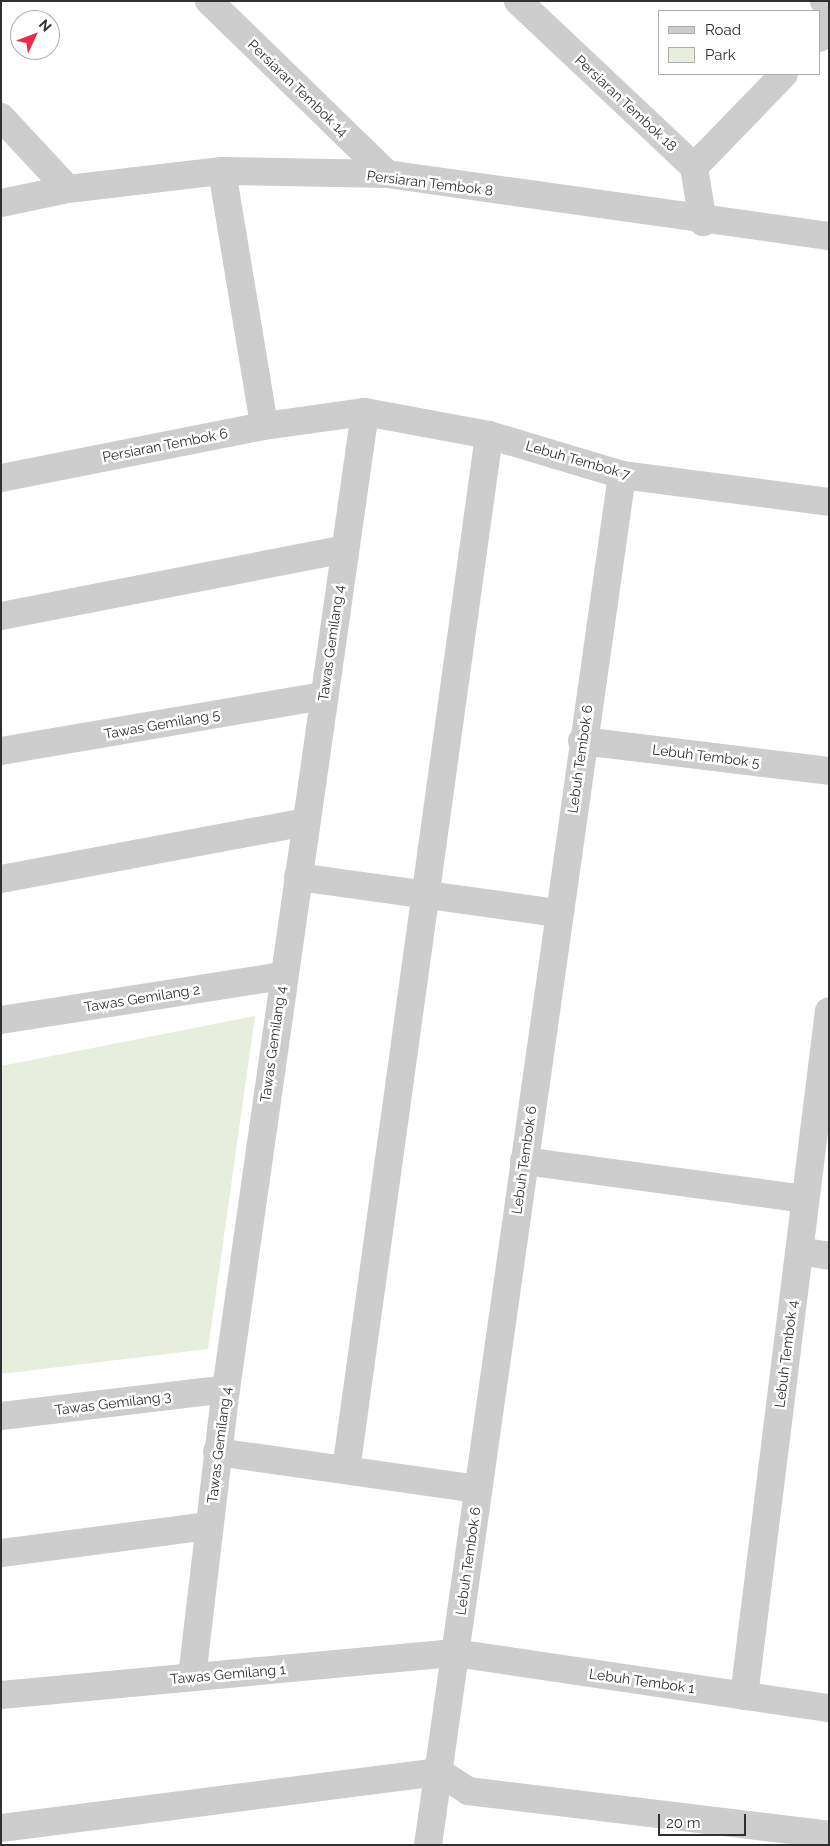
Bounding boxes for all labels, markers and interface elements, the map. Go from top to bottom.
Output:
north arrow [10,10,60,60]
legend [658,10,820,75]
text: N [36,16,55,35]
text: Road [705,21,741,39]
street label: Persiaran Tembok 14 [244,36,352,140]
text: Park [705,46,736,64]
street label: Persiaran Tembok 18 [571,51,681,155]
street label: Persiaran Tembok 8 [366,167,494,199]
street label: Persiaran Tembok 6 [101,425,229,465]
street label: Lebuh Tembok 7 [524,437,632,483]
street label: Tawas Gemilang 4 [315,584,347,702]
street label: Lebuh Tembok 6 [564,704,596,814]
street label: Tawas Gemilang 5 [103,706,221,742]
street label: Lebuh Tembok 5 [651,741,761,771]
street label: Tawas Gemilang 2 [83,981,201,1015]
street label: Tawas Gemilang 4 [257,985,289,1103]
street label: Lebuh Tembok 6 [508,1105,540,1215]
street label: Lebuh Tembok 4 [771,1299,801,1409]
street label: Tawas Gemilang 4 [204,1386,234,1504]
street label: Tawas Gemilang 3 [54,1388,172,1418]
street label: Lebuh Tembok 6 [452,1506,484,1616]
street label: Tawas Gemilang 1 [170,1661,286,1687]
street label: Lebuh Tembok 1 [588,1665,696,1697]
scale bar [660,1804,748,1836]
text: 20 m [666,1814,701,1832]

